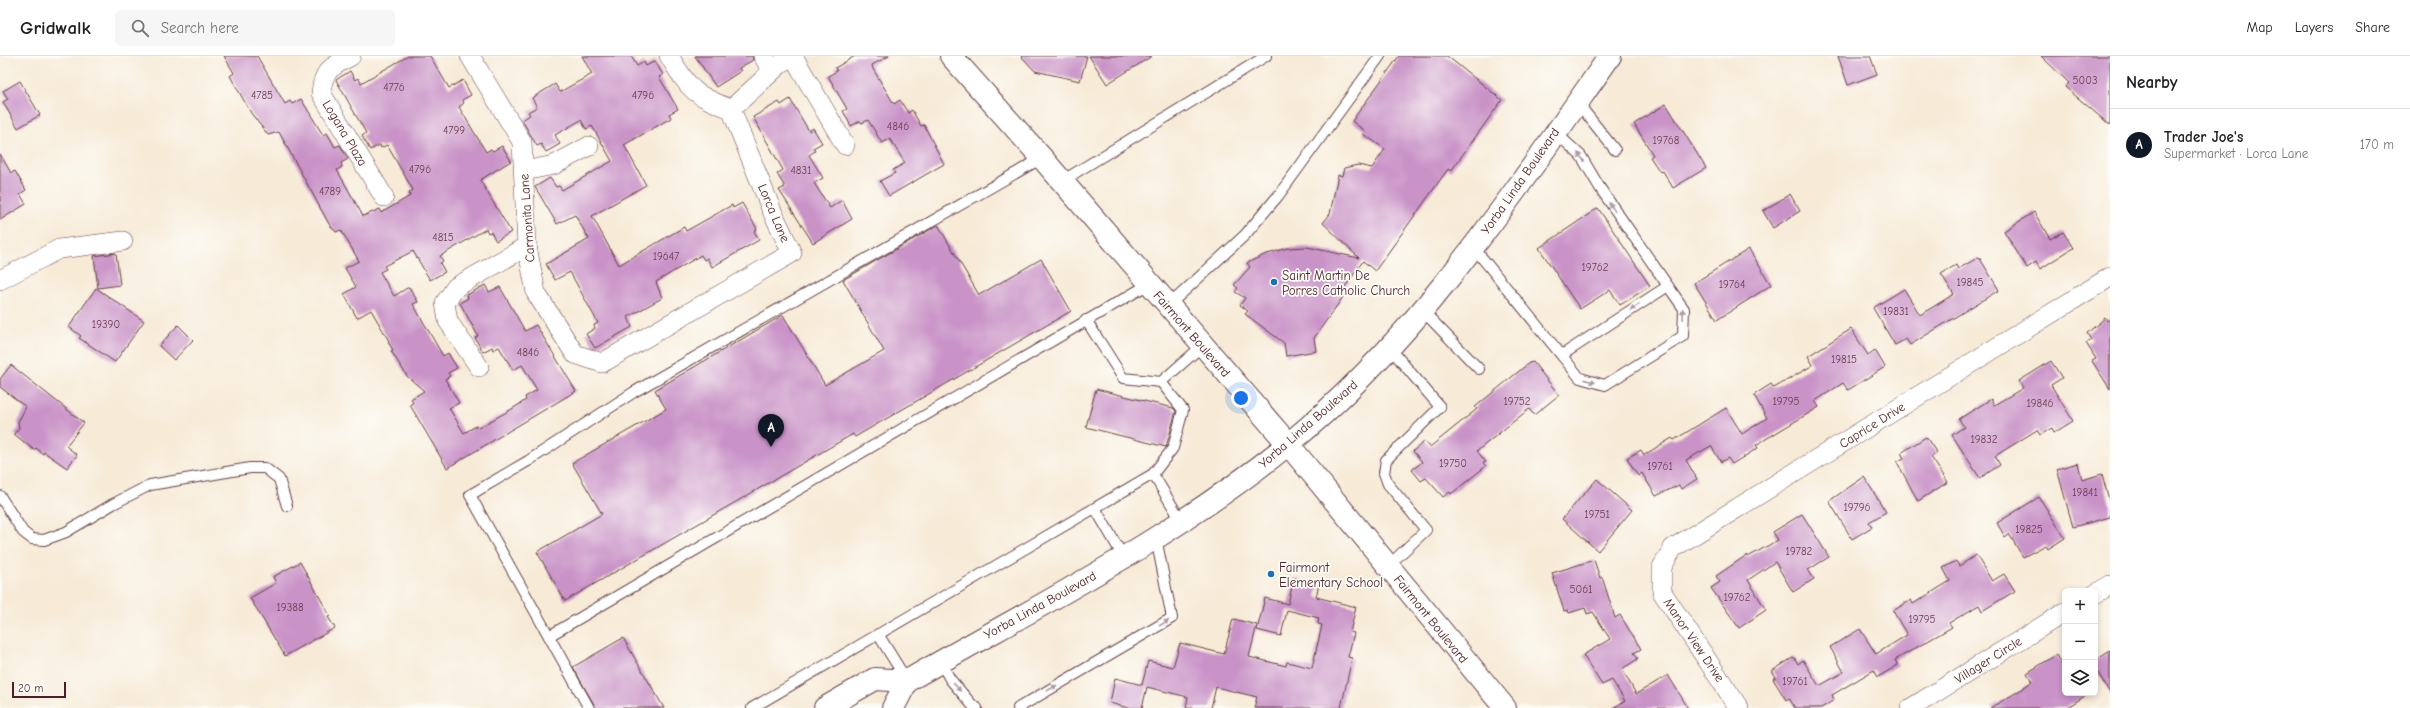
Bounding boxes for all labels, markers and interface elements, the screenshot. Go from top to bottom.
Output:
search box [115,10,395,46]
text: Gridwalk [20,17,91,39]
icon: search [129,17,151,39]
text: Search here [161,19,239,37]
text: Map [2246,19,2273,36]
text: Layers [2295,19,2333,36]
text: Share [2355,19,2390,36]
text: Nearby [2126,73,2177,92]
house number: 5003 [2073,74,2097,87]
house number: 4776 [383,81,405,94]
house number: 4785 [251,89,273,102]
house number: 4796 [632,89,654,102]
street label: Logana Plaza [320,97,370,169]
house number: 4846 [887,120,909,133]
house number: 4799 [443,124,465,137]
street label: Yorba Linda Boulevard [1478,125,1562,237]
text: Trader Joe's [2164,128,2243,146]
house number: 19768 [1653,134,1680,147]
text: A [2135,137,2143,152]
text: 170 m [2360,137,2394,152]
text: Supermarket · Lorca Lane [2164,146,2308,161]
one-way arrow [1577,152,1585,163]
house number: 4796 [409,163,431,176]
house number: 4831 [791,164,811,177]
street label: Carmonita Lane [516,173,538,263]
street label: Lorca Lane [755,182,793,245]
house number: 4789 [319,185,341,198]
one-way arrow [1608,201,1616,212]
house number: 4815 [432,231,454,244]
house number: 19647 [653,250,679,263]
house number: 19762 [1581,261,1609,274]
place label: Saint Martin De Porres Catholic Church [1282,268,1410,298]
house number: 19845 [1956,276,1984,289]
marker: Saint Martin De Porres Catholic Church [1269,277,1279,287]
house number: 19764 [1719,278,1745,291]
street label: Fairmont Boulevard [1151,288,1233,380]
one-way arrow [1630,303,1640,311]
house number: 19831 [1883,305,1909,318]
one-way arrow [1680,308,1687,320]
house number: 19390 [92,318,120,331]
house number: 4846 [517,346,539,359]
house number: 19815 [1831,353,1857,366]
street label: Yorba Linda Boulevard [1256,377,1360,471]
one-way arrow [1584,378,1596,384]
your location [1231,388,1251,408]
house number: 19752 [1503,395,1531,408]
house number: 19795 [1772,395,1800,408]
house number: 19846 [2026,397,2054,410]
street label: Caprice Drive [1836,399,1908,451]
pin: A [758,414,784,447]
house number: 19832 [1970,433,1998,446]
house number: 19750 [1439,457,1467,470]
house number: 19761 [1647,460,1673,473]
house number: 19841 [2072,486,2098,499]
house number: 19796 [1843,501,1871,514]
house number: 19751 [1584,508,1610,521]
house number: 19825 [2015,523,2043,536]
house number: 19782 [1786,545,1813,558]
place label: Fairmont Elementary School [1279,560,1383,590]
street label: Yorba Linda Boulevard [981,568,1099,642]
marker: Fairmont Elementary School [1266,569,1276,579]
street label: Fairmont Boulevard [1391,572,1471,666]
house number: 5061 [1570,583,1592,596]
map controls [2062,588,2098,696]
button: + [2062,588,2098,624]
house number: 19762 [1723,591,1751,604]
street label: Manor View Drive [1660,595,1728,685]
house number: 19388 [276,601,304,614]
house number: 19795 [1908,613,1936,626]
one-way arrow [1158,619,1170,626]
button: − [2062,624,2098,660]
street label: Villager Circle [1952,633,2025,687]
button: layers [2062,660,2098,696]
house number: 19761 [1782,675,1808,688]
scale bar [12,680,66,699]
one-way arrow [952,681,961,692]
text: 20 m [18,682,43,695]
one-way arrow [1046,685,1058,692]

